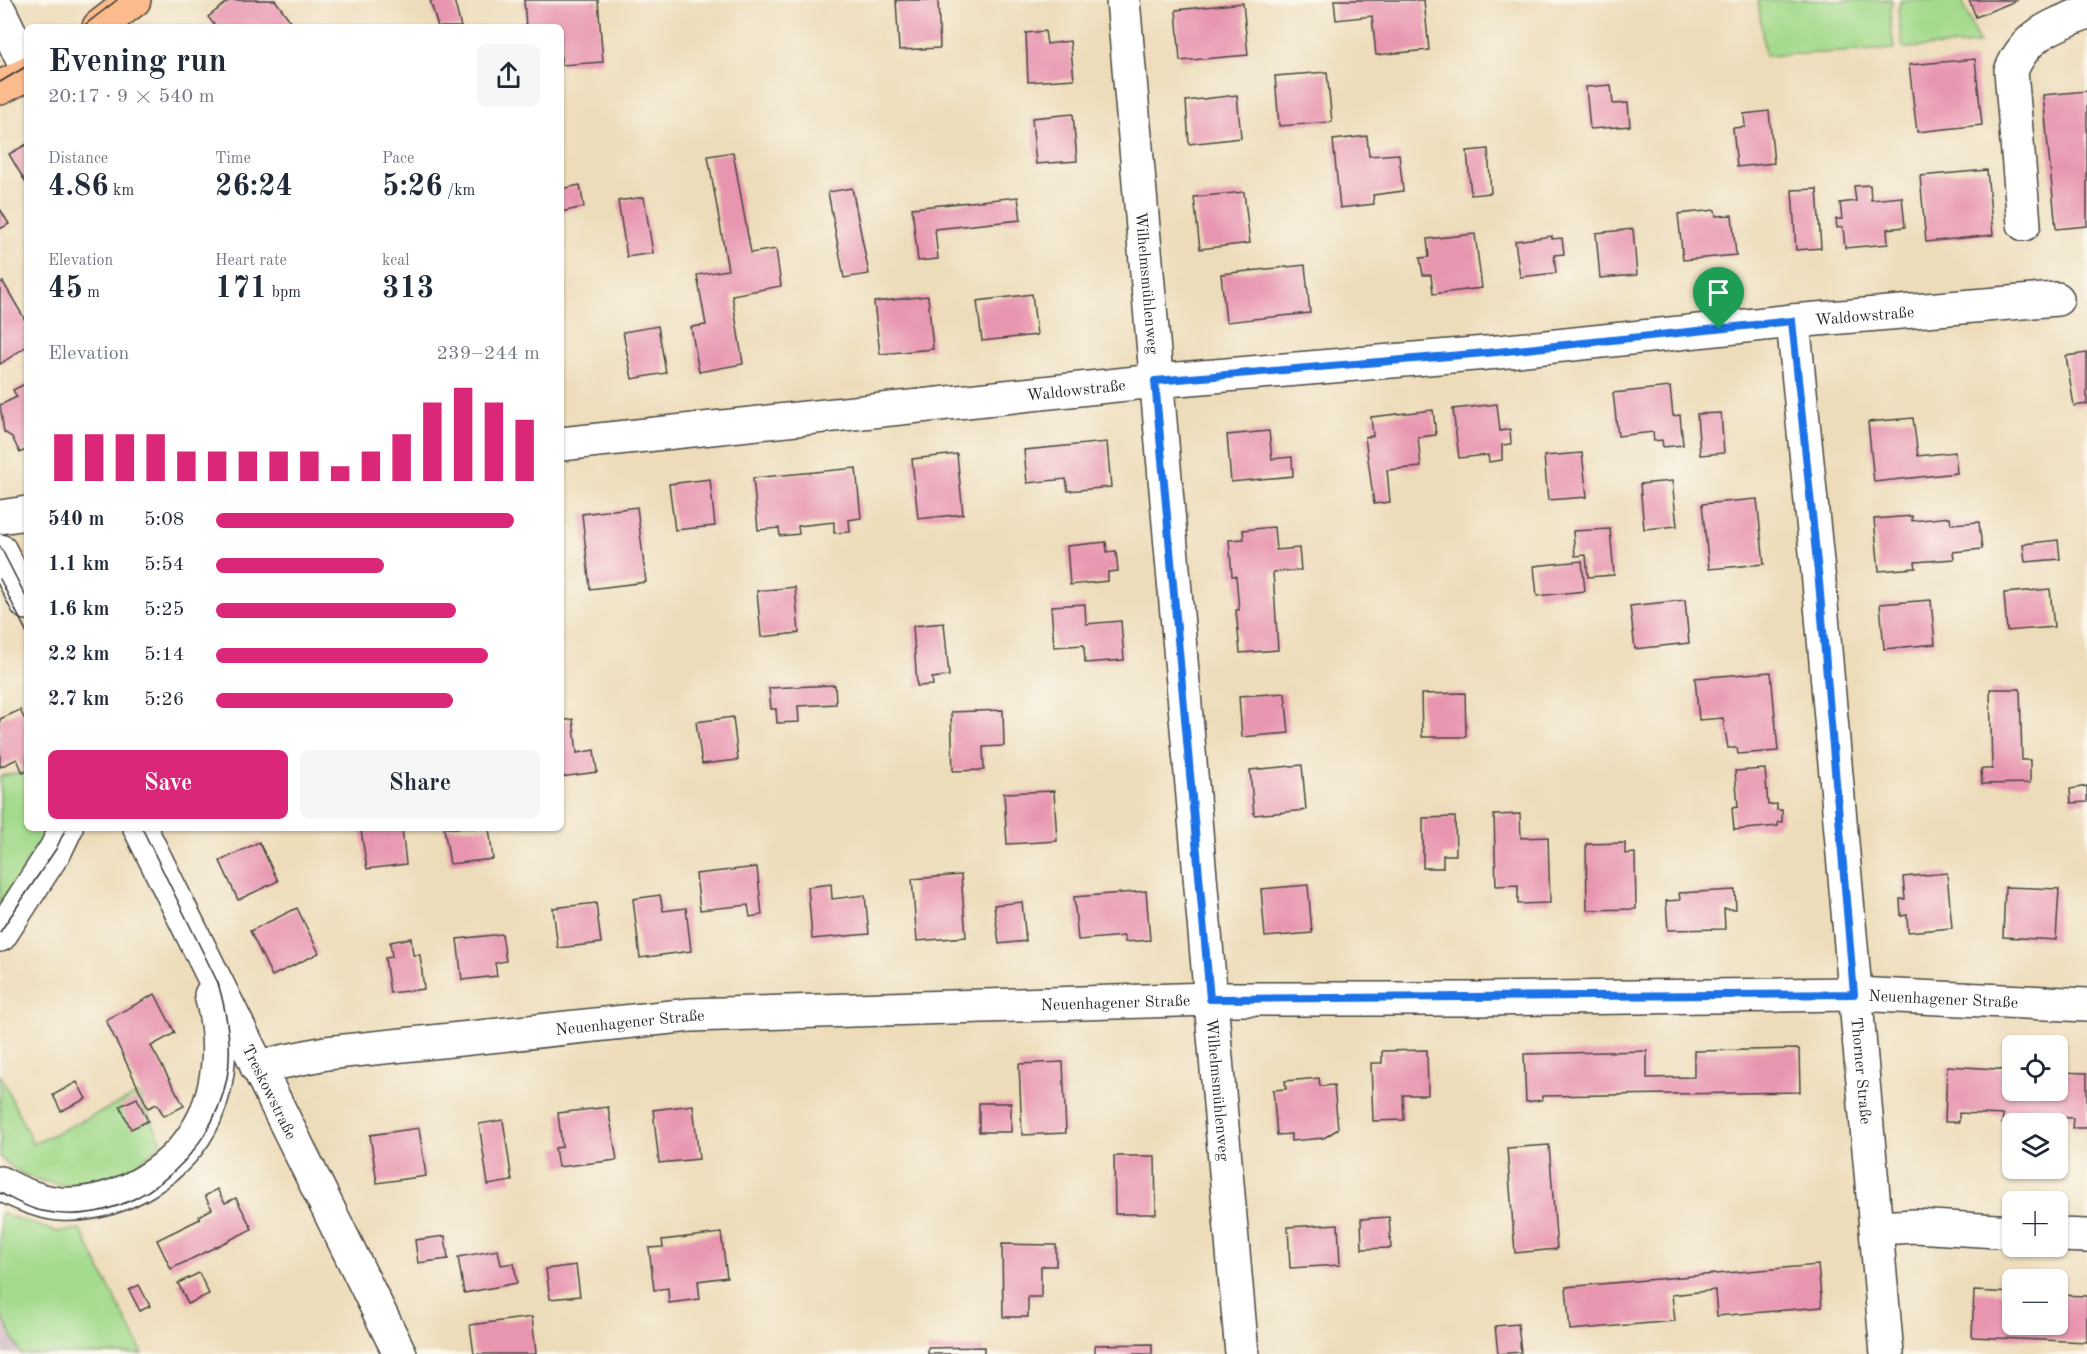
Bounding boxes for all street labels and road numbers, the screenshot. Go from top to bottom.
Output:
street label: Wilhelmsmühlenweg [1132,211,1160,355]
street label: Waldowstraße [1815,305,1915,329]
street label: Waldowstraße [1026,378,1127,405]
street label: Neuenhagener Straße [1868,989,2018,1012]
street label: Neuenhagener Straße [1040,994,1191,1014]
street label: Neuenhagener Straße [555,1009,705,1039]
street label: Thorner Straße [1847,1017,1873,1125]
street label: Wilhelmsmühlenweg [1203,1018,1231,1162]
street label: Treskowstraße [238,1042,299,1142]

